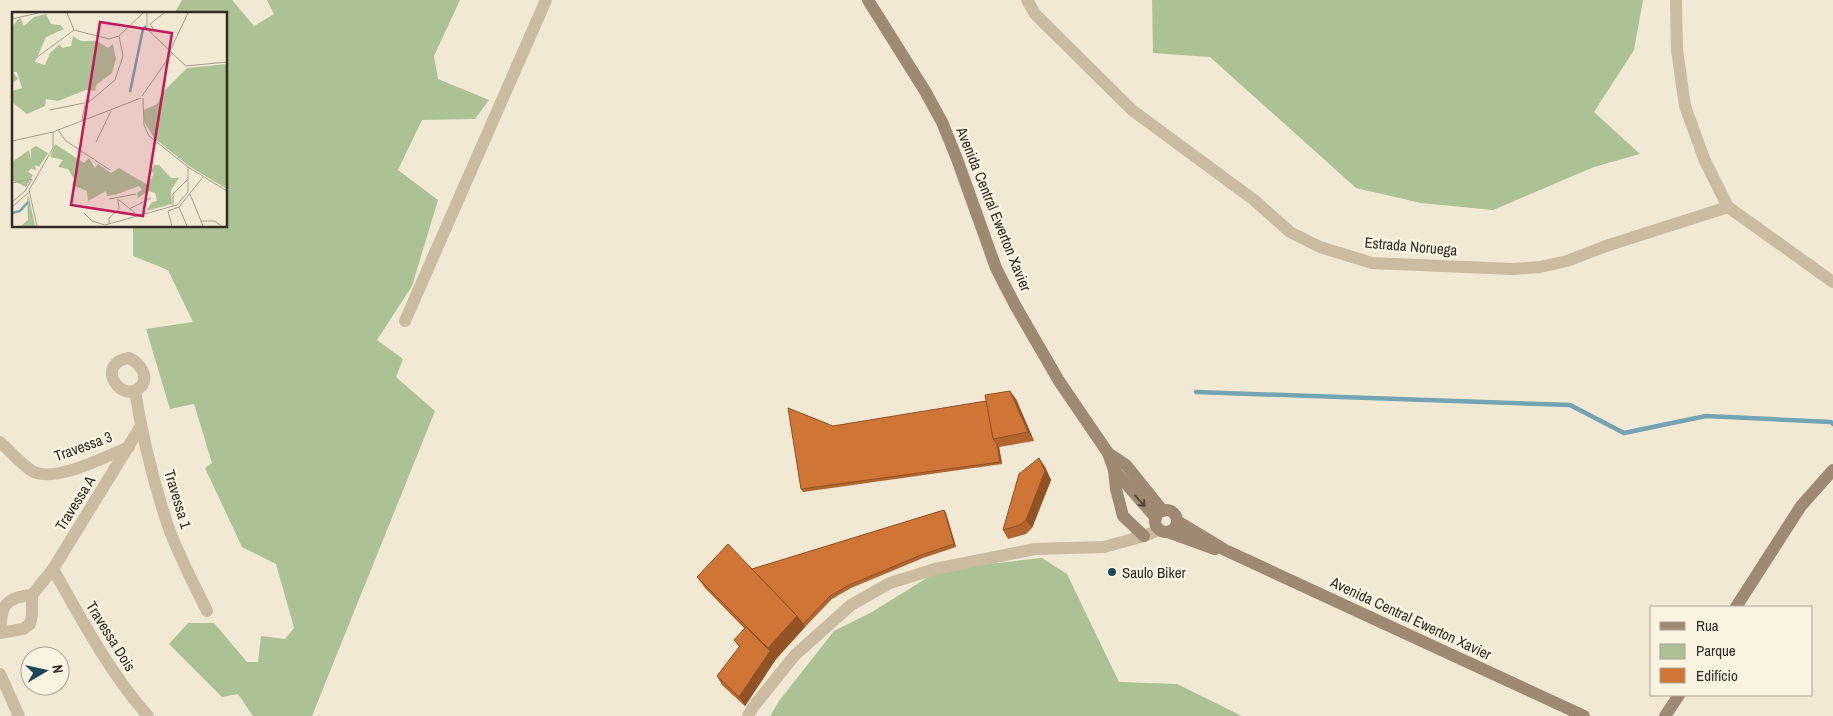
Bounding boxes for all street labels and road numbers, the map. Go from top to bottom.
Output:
street label: Avenida Central Ewerton Xavier [951,123,1037,294]
street label: Estrada Noruega [1364,231,1458,261]
street label: Travessa 3 [51,426,115,466]
street label: Travessa 1 [159,467,197,531]
street label: Travessa A [50,471,101,534]
street label: Avenida Central Ewerton Xavier [1326,571,1495,665]
street label: Travessa Dois [81,597,141,675]

